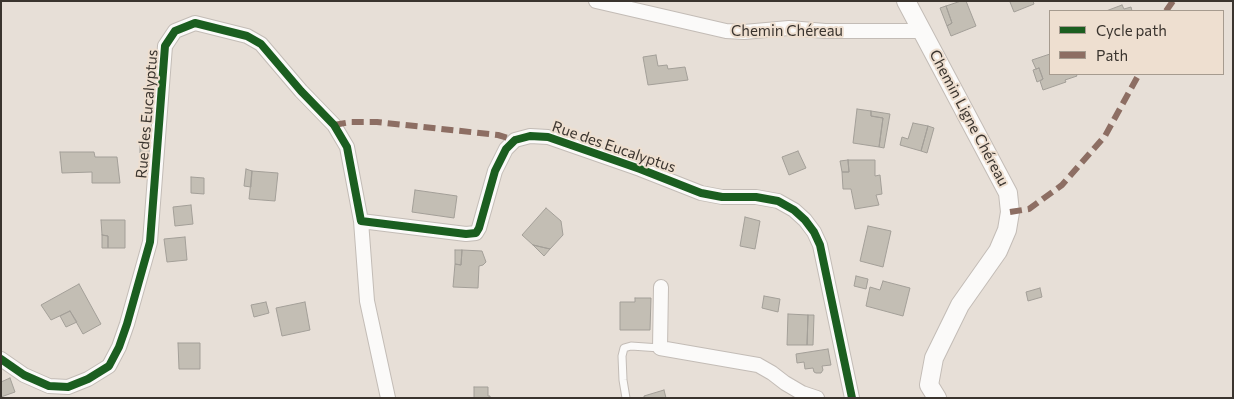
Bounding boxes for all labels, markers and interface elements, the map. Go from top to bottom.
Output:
legend [1049,10,1224,75]
text: Cycle path [1096,21,1167,39]
street label: Chemin Chéreau [731,22,843,40]
text: Path [1096,46,1128,64]
street label: Chemin Ligne Chéreau [925,47,1013,189]
street label: Rue des Eucalyptus [132,49,162,179]
street label: Rue des Eucalyptus [550,117,678,177]

